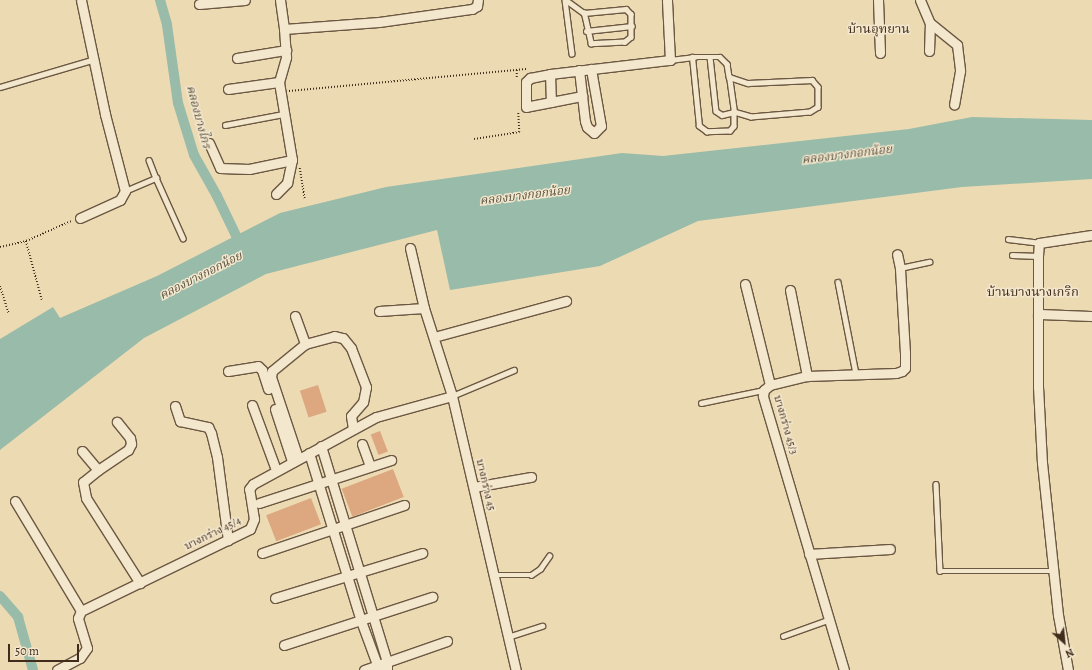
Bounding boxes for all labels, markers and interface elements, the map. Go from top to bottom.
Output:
district label: บ้านอุทยาน [848,21,910,37]
water label: คลองบางไกร [183,84,213,150]
water label: คลองบางกอกน้อย [801,142,893,168]
water label: คลองบางกอกน้อย [479,183,571,209]
water label: คลองบางกอกน้อย [157,249,245,303]
district label: บ้านบางนางเกริก [987,284,1079,300]
street label: บางกร่าง 45/3 [770,394,800,456]
street label: บางกร่าง 45 [473,458,497,512]
street label: บางกร่าง 45/4 [183,515,243,553]
north arrow [1044,622,1084,662]
scale bar [10,636,81,662]
text: 50 m [15,643,39,659]
text: N [1063,645,1077,662]

